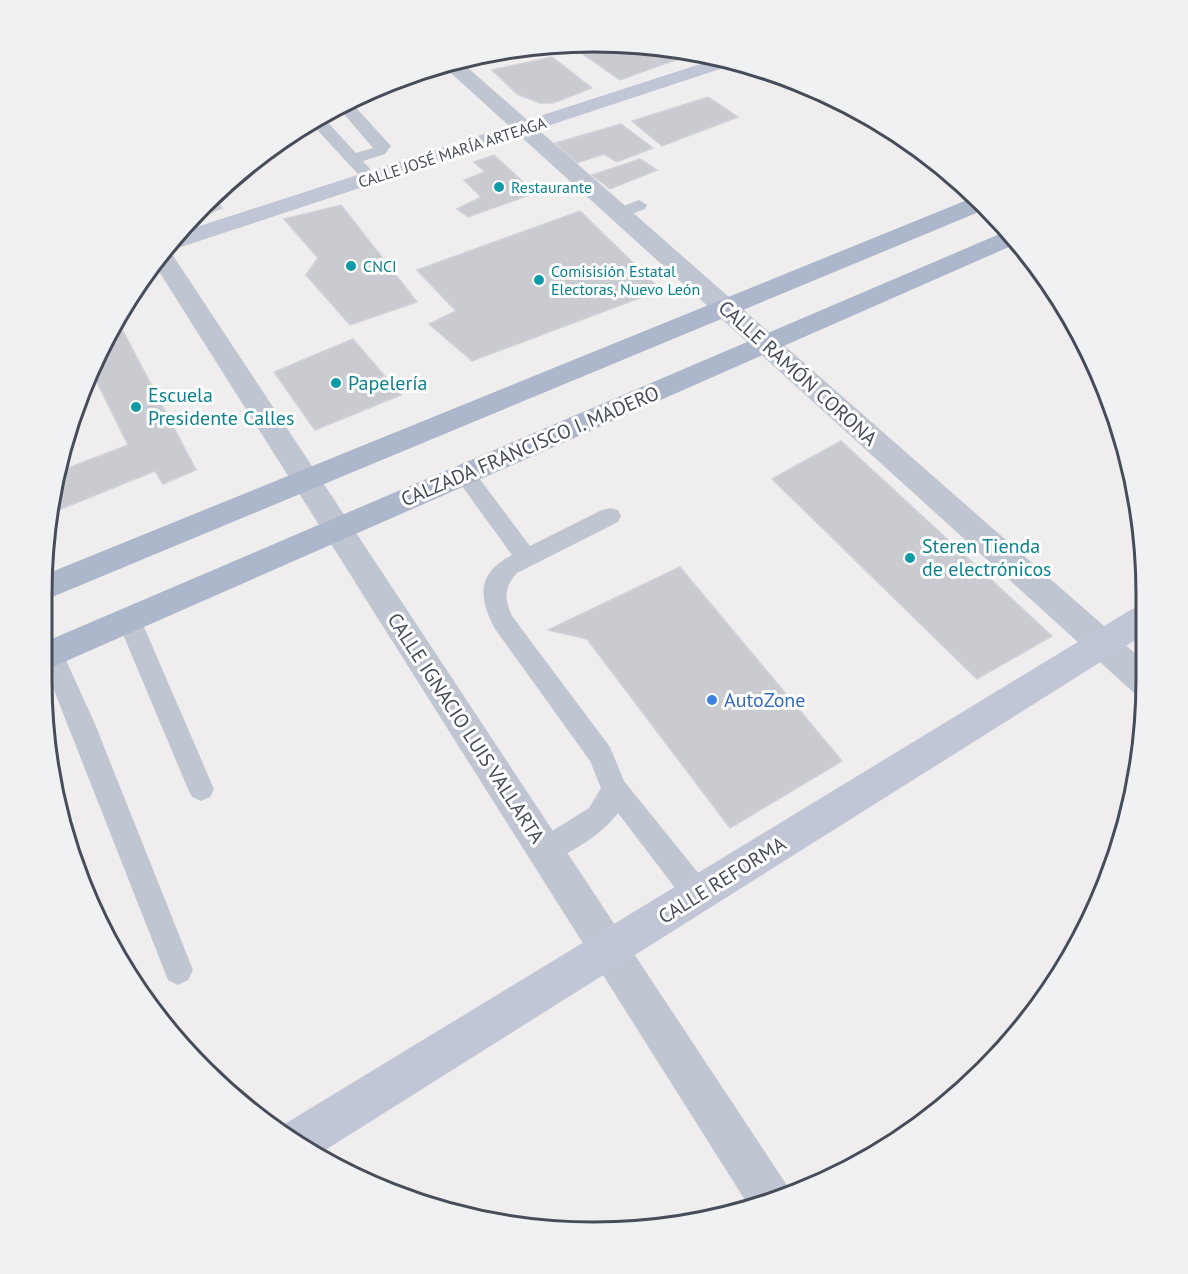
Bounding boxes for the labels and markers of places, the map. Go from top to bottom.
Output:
place label: Restaurante [511,177,592,197]
marker: Restaurante [492,180,506,194]
place label: CNCI [363,256,397,276]
marker: CNCI [344,259,358,273]
place label: Comisisión Estatal Electoras, Nuevo León [551,261,700,299]
marker: Comisisión Estatal Electoras, Nuevo León [532,273,546,287]
place label: Papelería [348,370,427,396]
marker: Papelería [329,376,343,390]
place label: Escuela Presidente Calles [148,382,294,431]
marker: Escuela Presidente Calles [129,400,143,414]
place label: Steren Tienda de electrónicos [922,533,1052,582]
marker: Steren Tienda de electrónicos [903,551,917,565]
place label: AutoZone [724,687,805,713]
marker: AutoZone [705,693,719,707]

